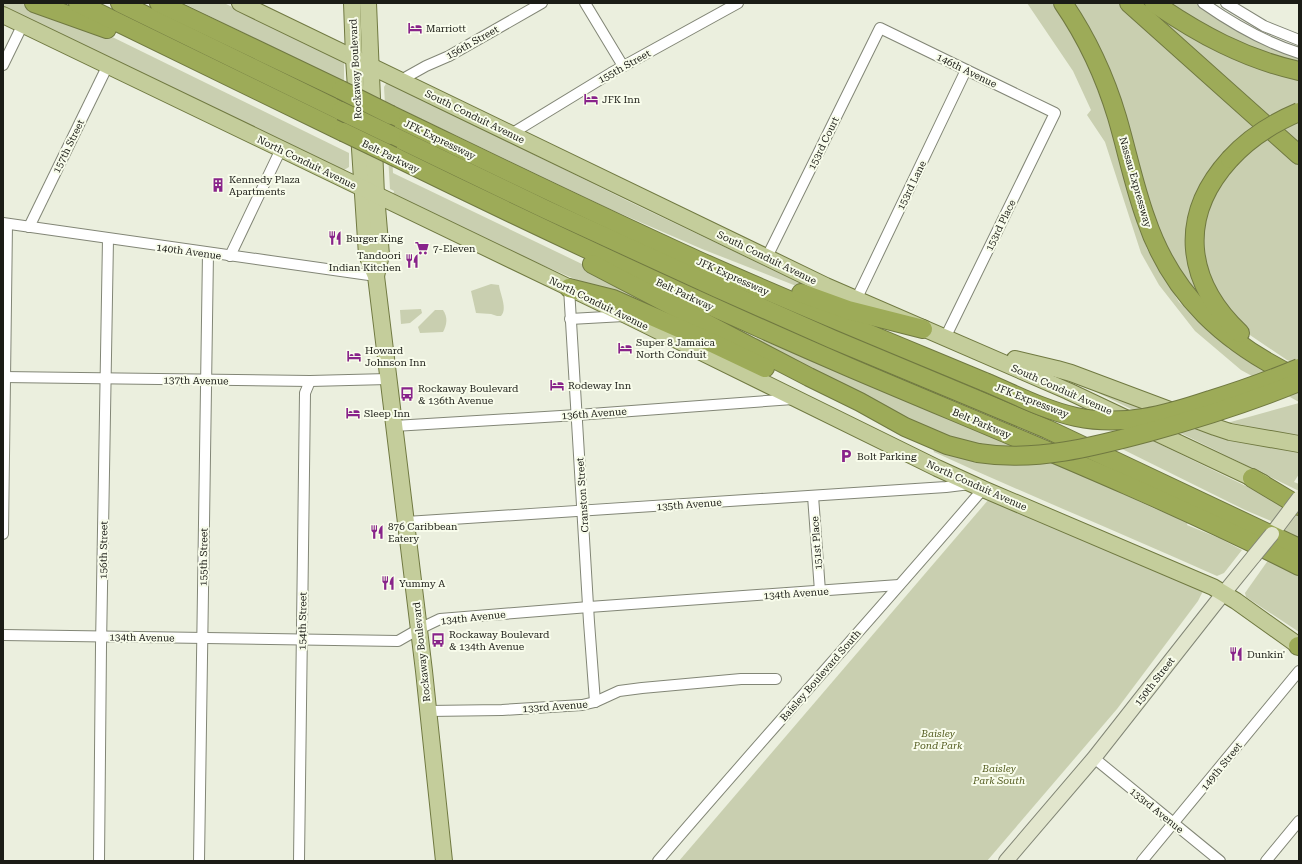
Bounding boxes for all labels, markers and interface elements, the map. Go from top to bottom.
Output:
street label: Rockaway Boulevard [347,18,364,119]
hotel icon: Marriott [407,20,423,36]
place label: Marriott [426,23,466,34]
street label: 156th Street [444,23,501,61]
street label: 155th Street [596,47,653,85]
street label: 146th Avenue [935,51,999,90]
street label: South Conduit Avenue [423,88,527,146]
hotel icon: JFK Inn [583,91,599,107]
place label: JFK Inn [602,94,641,105]
street label: 153rd Court [806,115,841,171]
street label: 157th Street [51,117,86,175]
street label: JFK Expressway [402,117,477,162]
street label: North Conduit Avenue [255,134,359,191]
street label: Nassau Expressway [1117,136,1154,229]
street label: Belt Parkway [360,138,421,175]
street label: 153rd Lane [895,158,928,212]
place label: Kennedy Plaza Apartments [229,174,300,197]
building icon: Kennedy Plaza Apartments [210,177,226,193]
street label: 153rd Place [983,197,1018,253]
street label: South Conduit Avenue [715,229,819,287]
restaurant icon: Burger King [327,230,343,246]
place label: Burger King [346,233,403,244]
supermarket icon: 7-Eleven [414,240,430,256]
street label: 140th Avenue [156,241,223,262]
place label: 7-Eleven [433,243,476,254]
place label: Tandoori Indian Kitchen [329,250,402,273]
restaurant icon: Tandoori Indian Kitchen [404,253,420,269]
street label: JFK Expressway [695,256,771,297]
street label: North Conduit Avenue [547,275,651,332]
street label: Belt Parkway [654,276,716,313]
place label: Super 8 Jamaica North Conduit [636,337,715,360]
hotel icon: Super 8 Jamaica North Conduit [617,340,633,356]
place label: Howard Johnson Inn [365,345,427,368]
hotel icon: Howard Johnson Inn [346,348,362,364]
street label: South Conduit Avenue [1010,362,1114,417]
street label: 137th Avenue [163,374,229,387]
hotel icon: Rodeway Inn [549,377,565,393]
place label: Rodeway Inn [568,380,632,391]
street label: JFK Expressway [993,381,1070,420]
place label: Rockaway Boulevard & 136th Avenue [418,383,519,406]
bus stop icon: Rockaway Boulevard & 136th Avenue [399,386,415,402]
hotel icon: Sleep Inn [345,405,361,421]
street label: 136th Avenue [561,406,628,421]
street label: Belt Parkway [951,406,1013,441]
place label: Sleep Inn [364,408,411,419]
parking icon: Bolt Parking [838,448,854,464]
place label: Bolt Parking [857,451,917,462]
street label: Cranston Street [574,457,591,533]
street label: North Conduit Avenue [925,458,1029,513]
street label: 135th Avenue [656,497,723,512]
street label: 151st Place [809,515,824,570]
street label: 156th Street [97,521,110,579]
place label: 876 Caribbean Eatery [388,521,458,544]
restaurant icon: 876 Caribbean Eatery [369,524,385,540]
street label: 155th Street [197,528,210,586]
restaurant icon: Yummy A [380,575,396,591]
place label: Yummy A [399,578,445,589]
street label: 134th Avenue [763,586,830,601]
street label: 154th Street [296,592,309,650]
street label: Rockaway Boulevard [411,601,432,702]
street label: 134th Avenue [440,609,507,626]
street label: Baisley Boulevard South [778,627,863,723]
place label: Rockaway Boulevard & 134th Avenue [449,629,550,652]
street label: 134th Avenue [109,631,175,644]
bus stop icon: Rockaway Boulevard & 134th Avenue [430,632,446,648]
restaurant icon: Dunkin' [1228,646,1244,662]
place label: Dunkin' [1247,649,1285,660]
street label: 150th Street [1132,655,1177,708]
street label: 133rd Avenue [522,699,589,714]
park label: Baisley Pond Park [913,728,963,751]
street label: 149th Street [1199,740,1244,792]
park label: Baisley Park South [972,763,1025,786]
street label: 133rd Avenue [1128,785,1186,836]

